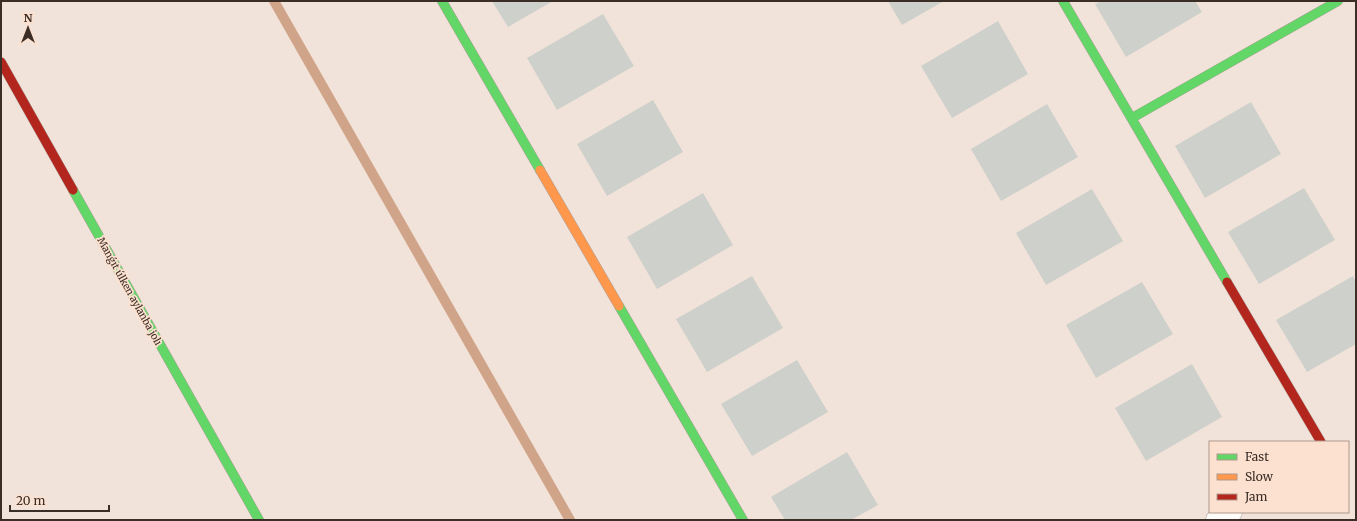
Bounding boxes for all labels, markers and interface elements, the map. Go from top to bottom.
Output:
north arrow [8,8,48,48]
text: N [24,11,33,25]
street label: Manǵıt úlken aylanba jolı [94,235,165,348]
legend [1209,441,1349,513]
text: Fast [1245,449,1269,464]
text: Slow [1245,469,1274,484]
scale bar [10,487,109,513]
text: Jam [1244,489,1268,504]
text: 20 m [16,493,45,508]

